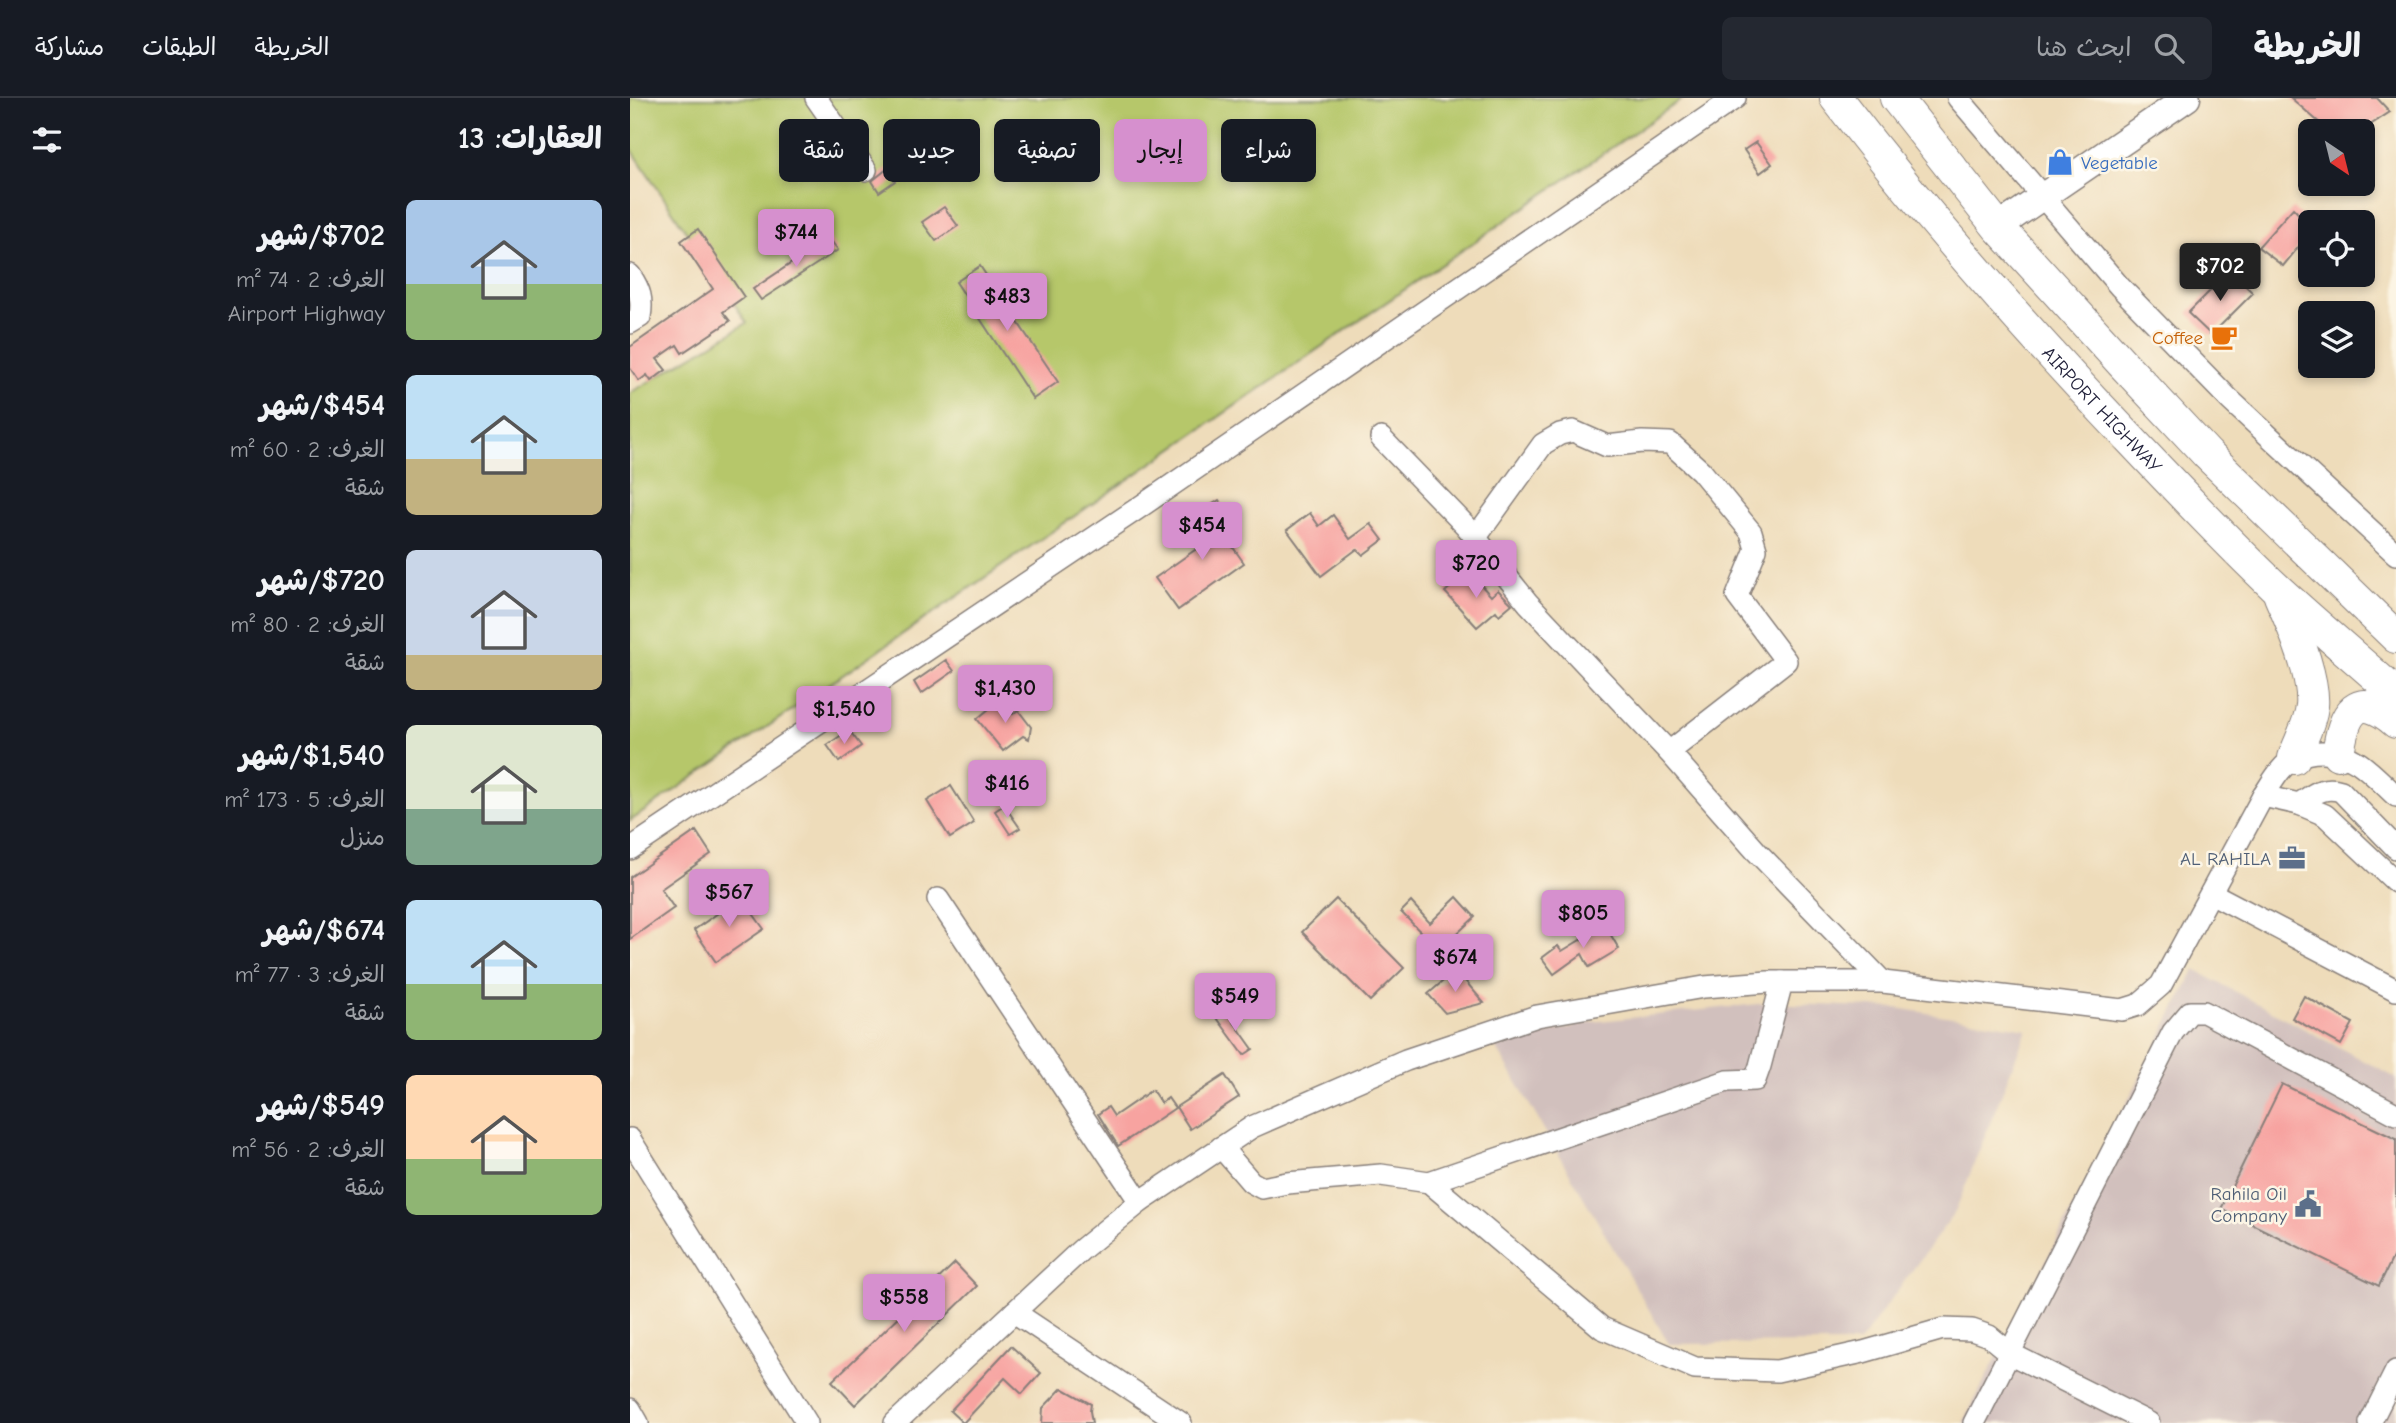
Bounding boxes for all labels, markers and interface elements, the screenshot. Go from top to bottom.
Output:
search box [1722,17,2212,80]
text: الخريطة [2254,27,2361,65]
icon: search [2150,29,2188,67]
text: مشاركة [35,33,104,61]
text: الطبقات [142,33,217,61]
text: الخريطة [255,33,329,61]
text: ابحث هنا [2036,33,2132,63]
chip: شقة [779,119,869,182]
chip: جديد [883,119,980,182]
chip: تصفية [994,119,1100,182]
chip: إيجار [1114,119,1207,182]
chip: شراء [1221,119,1316,182]
north arrow [2298,119,2375,196]
map controls [2298,119,2375,378]
icon: filters [28,121,66,159]
text: العقارات: 13 [458,121,602,156]
shop icon: Vegetable [2045,147,2075,177]
place label: Vegetable [2081,152,2158,174]
pin: $744 [755,209,837,269]
button: locate [2298,210,2375,287]
text: $702/شهر [258,218,385,253]
text: $744 [774,218,818,245]
icon: home [462,228,546,312]
pin: $702 [2179,244,2261,303]
text: $702 [2196,252,2244,279]
text: الغرف: 2 · 74 m² [236,266,385,293]
pin: $483 [966,274,1048,333]
text: $483 [983,282,1031,309]
text: Airport Highway [228,300,385,327]
button: layers [2298,301,2375,378]
cafe icon: Coffee [2209,322,2239,352]
place label: Coffee [2152,327,2203,349]
street label: AIRPORT HIGHWAY [2037,342,2166,478]
text: $454/شهر [260,388,385,423]
icon: home [462,403,546,487]
text: الغرف: 2 · 60 m² [230,436,385,463]
text: شقة [345,474,385,501]
pin: $454 [1161,503,1243,562]
text: $454 [1178,511,1226,538]
pin: $720 [1435,540,1517,600]
text: $720 [1452,549,1500,576]
text: $720/شهر [258,563,385,598]
icon: home [462,578,546,662]
text: الغرف: 2 · 80 m² [230,611,385,638]
text: شقة [345,649,385,676]
pin: $1,430 [948,666,1062,725]
text: $1,430 [974,674,1036,701]
pin: $1,540 [787,686,901,746]
text: $1,540 [812,695,876,722]
text: $1,540/شهر [239,738,385,773]
icon: home [462,753,546,837]
pin: $416 [966,760,1048,820]
text: $416 [984,769,1030,796]
text: الغرف: 5 · 173 m² [224,786,385,813]
text: منزل [340,824,385,851]
office icon: AL RAHILA [2277,843,2307,873]
place label: AL RAHILA [2180,848,2271,870]
pin: $567 [688,870,770,929]
text: $567 [705,878,753,905]
pin: $805 [1542,890,1624,950]
text: $805 [1558,899,1609,926]
text: $674/شهر [263,913,385,948]
icon: home [462,928,546,1012]
pin: $674 [1414,934,1496,994]
text: $674 [1432,943,1478,970]
text: الغرف: 3 · 77 m² [235,961,385,988]
pin: $549 [1194,974,1276,1033]
text: $549 [1211,982,1259,1009]
text: شقة [345,999,385,1026]
text: $549/شهر [258,1088,385,1123]
icon: home [462,1103,546,1187]
text: الغرف: 2 · 56 m² [231,1136,385,1163]
text: شقة [345,1174,385,1201]
place label: Rahila Oil Company [2211,1183,2288,1227]
public building icon: Rahila Oil Company [2293,1189,2323,1219]
pin: $558 [863,1274,945,1334]
text: $558 [879,1283,929,1310]

